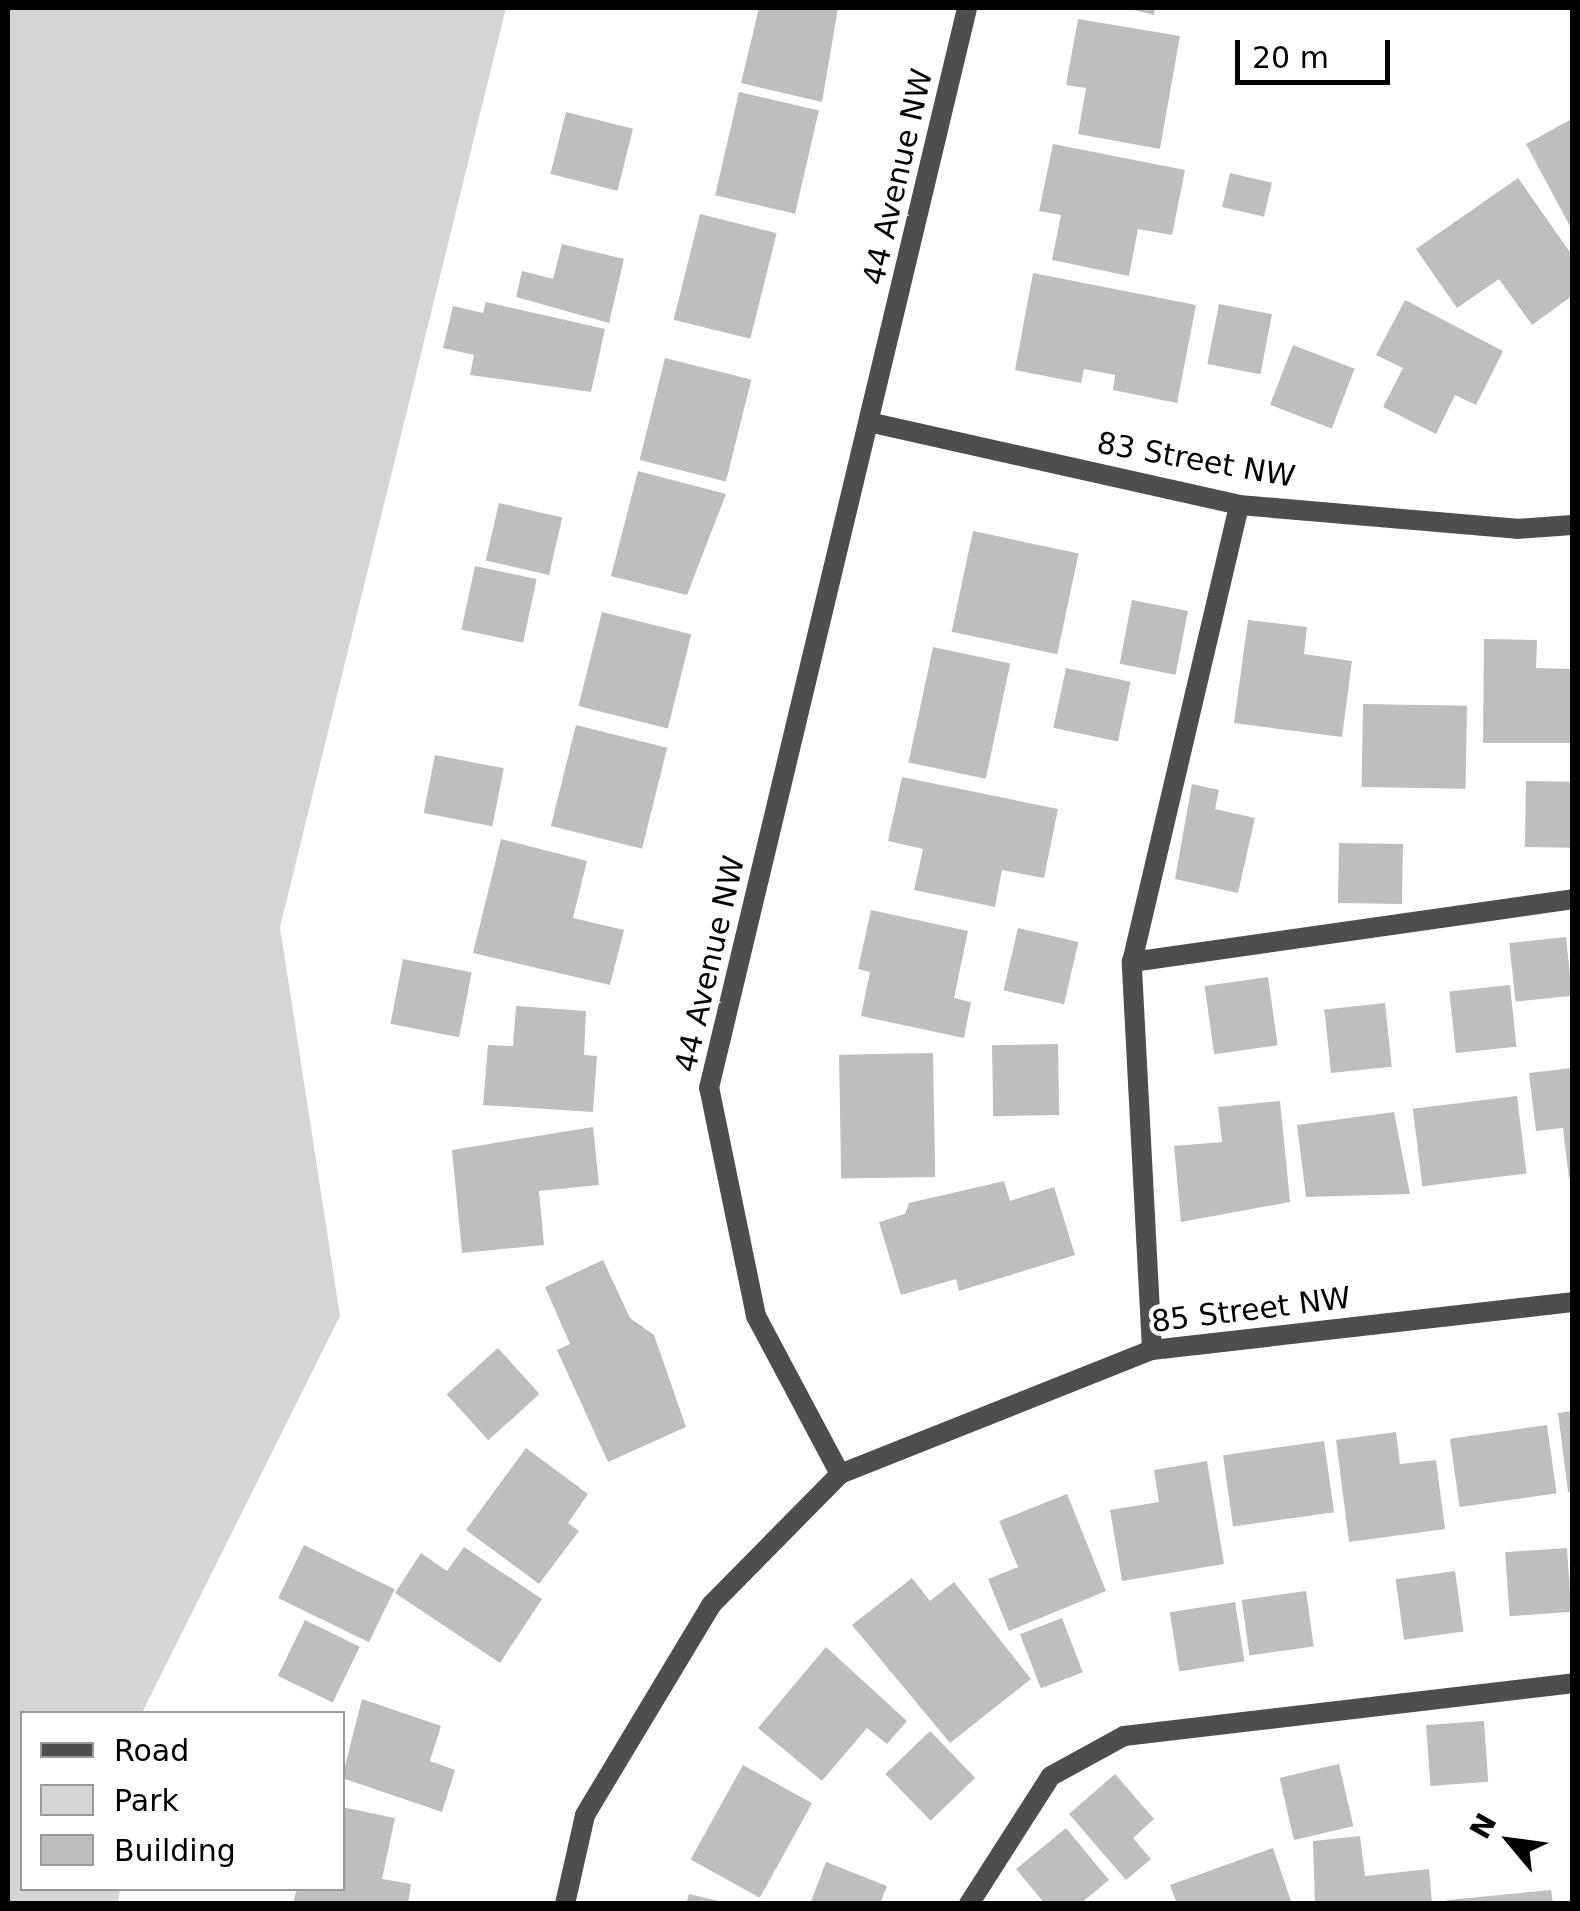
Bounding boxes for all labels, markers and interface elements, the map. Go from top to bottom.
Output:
scale bar [1240,20,1395,82]
text: 20 m [1252,40,1329,75]
street label: 44 Avenue NW [856,65,940,289]
street label: 83 Street NW [1094,425,1298,495]
street label: 44 Avenue NW [668,852,752,1076]
street label: 85 Street NW [1149,1280,1353,1340]
legend [20,1711,345,1891]
text: Road [114,1733,189,1768]
text: Park [114,1783,179,1818]
north arrow [1460,1791,1560,1891]
text: N [1463,1808,1503,1844]
text: Building [114,1833,236,1868]

